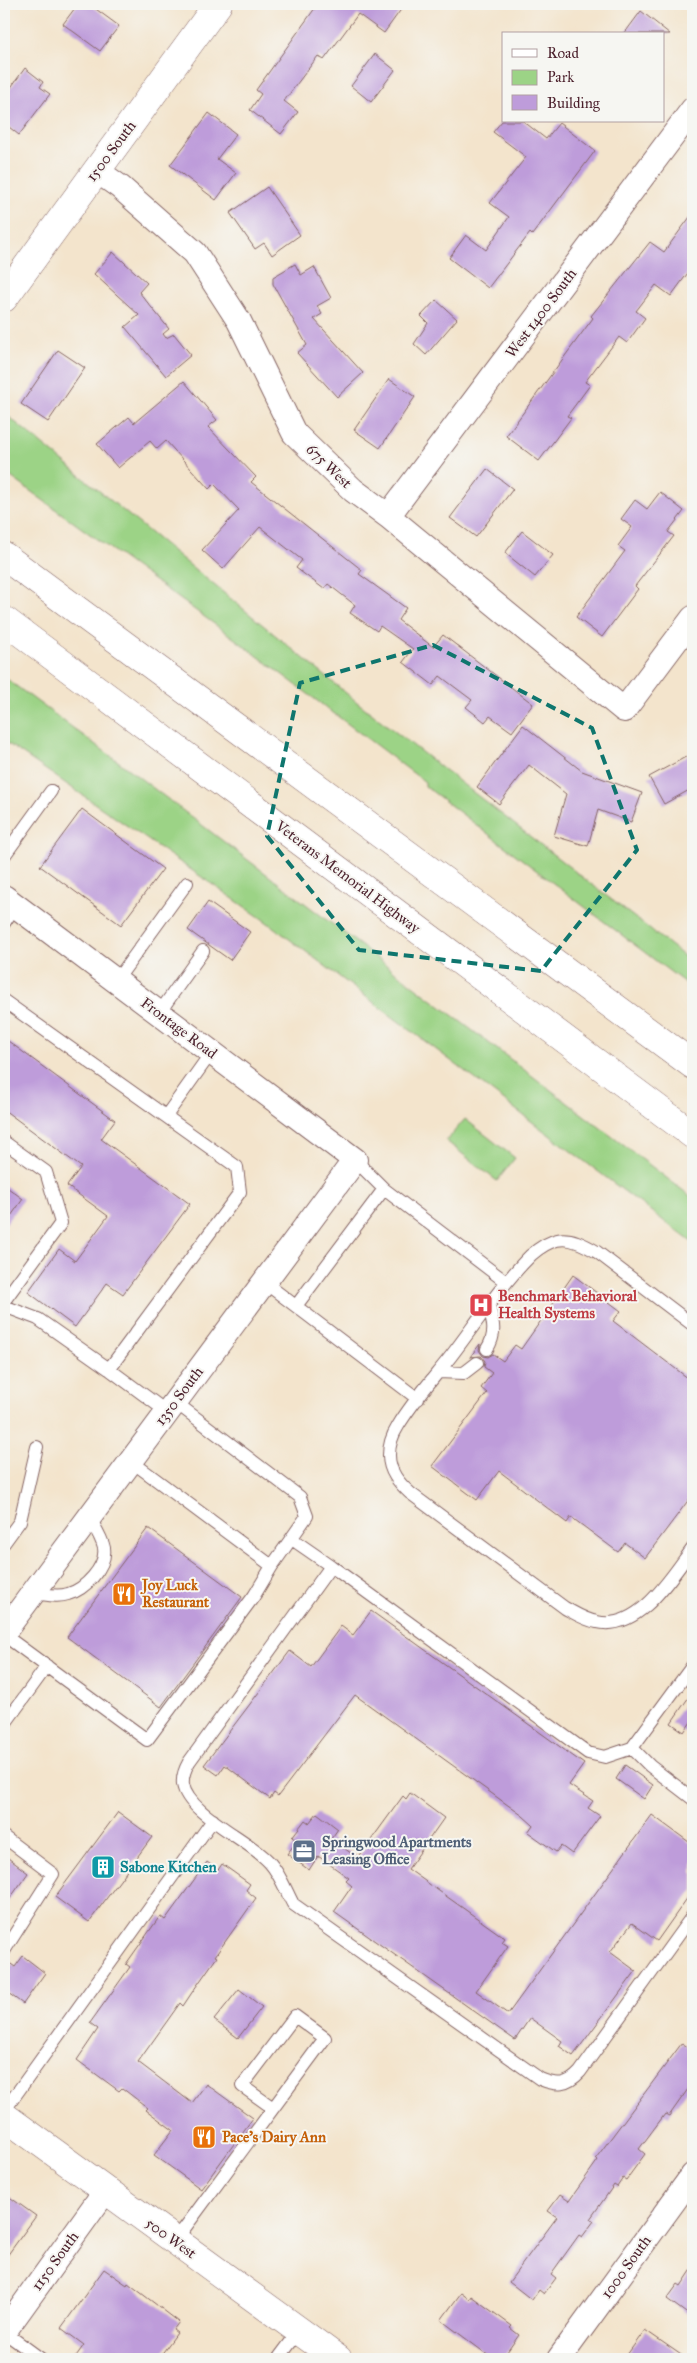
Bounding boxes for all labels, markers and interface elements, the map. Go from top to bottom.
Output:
legend [502,32,664,122]
text: Road [547,44,579,62]
text: Park [547,68,574,86]
text: Building [547,94,601,112]
street label: 1500 South [82,117,140,185]
street label: West 1400 South [502,264,581,361]
street label: 675 West [302,440,356,493]
street label: Veterans Memorial Highway [271,816,425,938]
street label: Frontage Road [137,993,221,1063]
place label: Benchmark Behavioral Health Systems [498,1287,638,1323]
hospital icon: Benchmark Behavioral Health Systems [468,1292,494,1318]
street label: 1350 South [151,1363,207,1429]
place label: Joy Luck Restaurant [140,1576,210,1611]
restaurant icon: Joy Luck Restaurant [111,1581,137,1607]
place label: Springwood Apartments Leasing Office [322,1833,472,1869]
office icon: Springwood Apartments Leasing Office [291,1838,317,1864]
building icon: Sabone Kitchen [90,1854,116,1880]
place label: Sabone Kitchen [120,1858,217,1876]
restaurant icon: Pace's Dairy Ann [191,2124,217,2150]
place label: Pace's Dairy Ann [222,2128,327,2147]
street label: 500 West [142,2214,200,2263]
street label: 1150 South [28,2227,83,2294]
street label: 1000 South [597,2232,655,2302]

